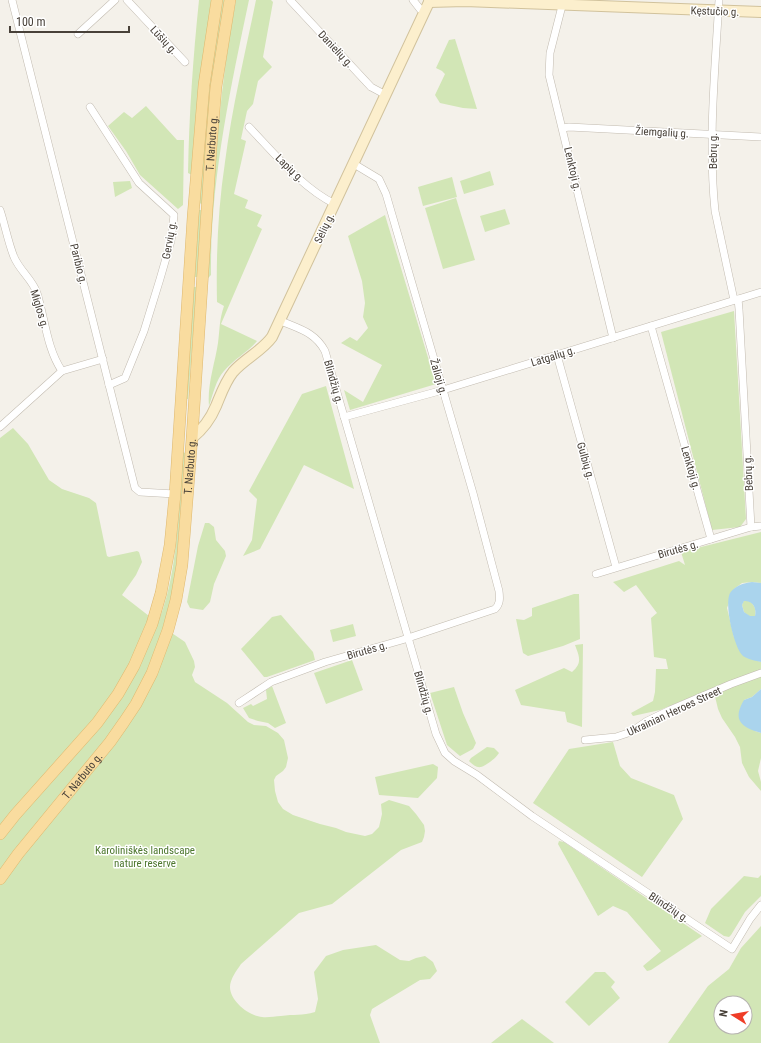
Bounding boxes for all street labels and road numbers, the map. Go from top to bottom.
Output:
street label: Kęstučio g. [690,4,740,19]
street label: Lūšių g. [147,23,180,57]
street label: Danielių g. [315,28,356,71]
street label: T. Narbuto g. [204,115,221,171]
street label: Žiemgalių g. [635,125,689,140]
street label: Bebrų g. [707,133,720,169]
street label: Lenktoji g. [561,146,584,193]
street label: Lapių g. [273,152,307,185]
street label: Sėlių g. [312,211,337,245]
street label: Gervių g. [160,220,179,260]
street label: Paribio g. [67,242,90,286]
street label: Miglos g. [27,288,52,330]
street label: Latgalių g. [529,344,577,369]
street label: Žalioji g. [427,357,450,397]
street label: Blindžių g. [321,359,346,406]
street label: T. Narbuto g. [182,438,199,495]
street label: Gulbių g. [574,441,597,482]
street label: Lenktoji g. [678,445,703,492]
street label: Bebrų g. [741,455,756,491]
street label: Birutės g. [656,537,700,561]
street label: Birutės g. [345,638,389,662]
street label: Blindžių g. [411,670,436,717]
street label: Ukrainian Heroes Street [625,684,723,739]
street label: T. Narbuto g. [60,750,105,802]
street label: Blindžių g. [646,890,691,925]

